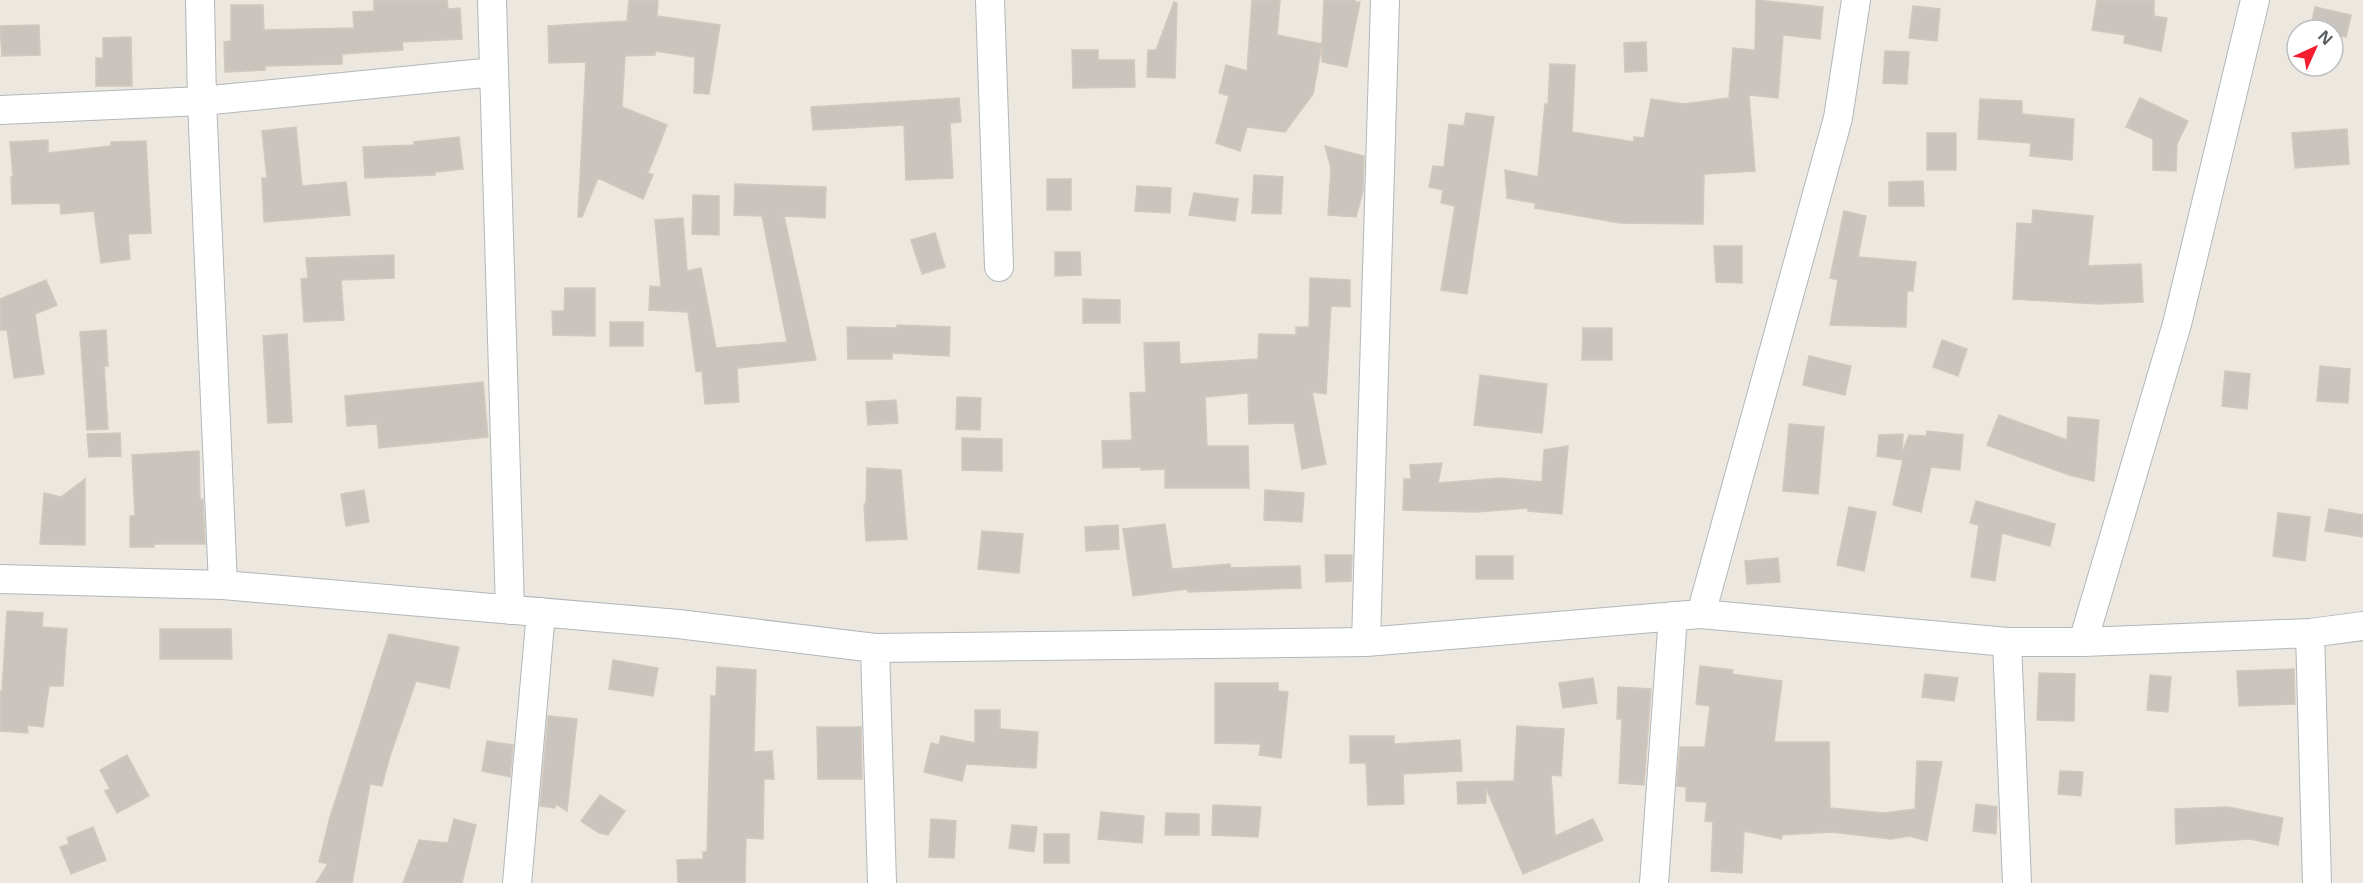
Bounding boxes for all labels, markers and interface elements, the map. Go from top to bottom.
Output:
north arrow [2285,18,2345,78]
text: N [2313,25,2338,50]

